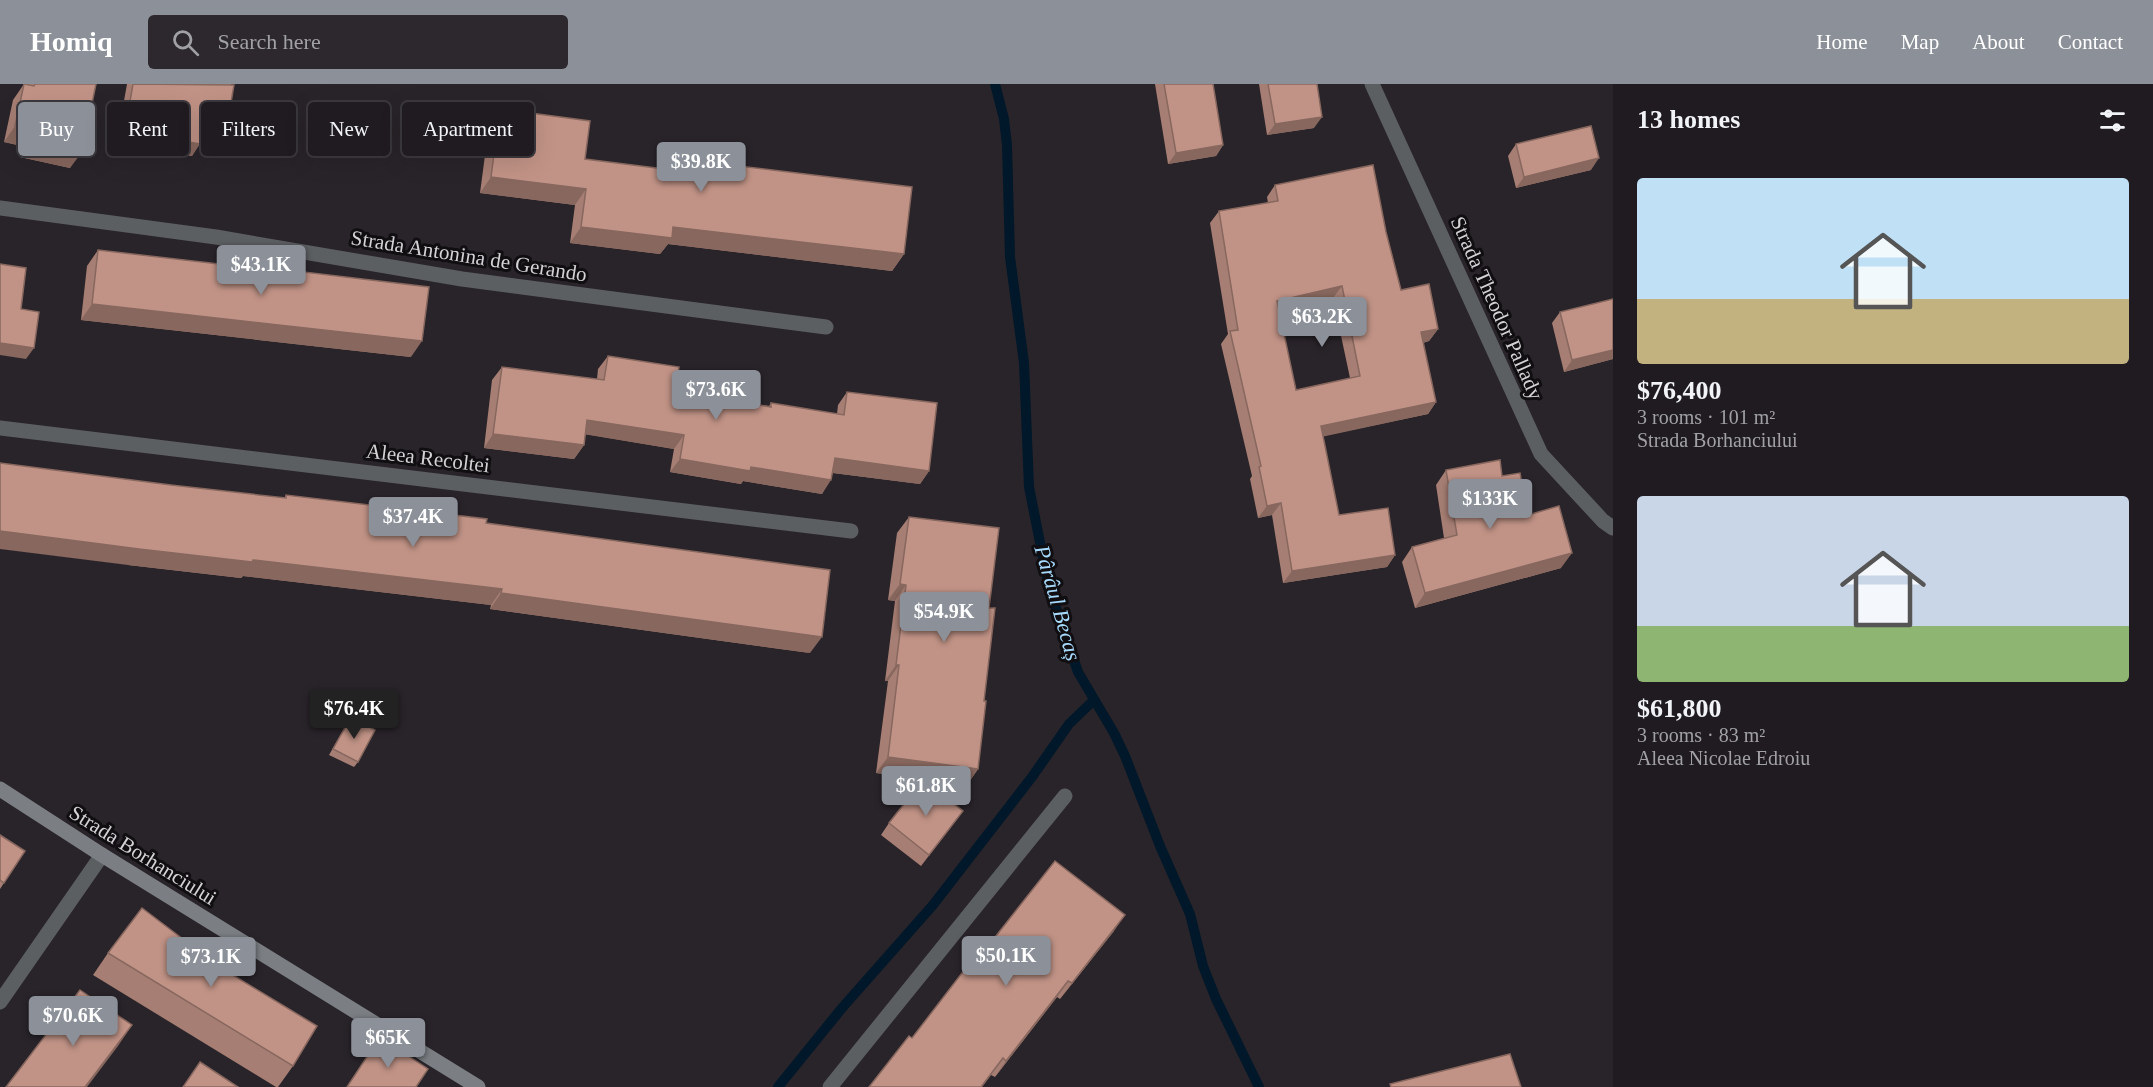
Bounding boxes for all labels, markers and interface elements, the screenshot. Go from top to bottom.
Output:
search box [148,15,568,69]
text: Homiq [30,26,112,57]
icon: search [169,26,202,59]
text: Search here [217,29,321,54]
text: Home [1816,30,1868,54]
text: Map [1901,30,1939,54]
text: About [1972,30,2025,54]
text: Contact [2058,30,2123,54]
chip: Buy [18,102,95,156]
chip: Rent [107,102,189,156]
chip: Filters [201,102,296,156]
chip: New [308,102,390,156]
chip: Apartment [402,102,534,156]
icon: filters [2096,104,2129,137]
text: 13 homes [1637,105,1740,134]
pin: $39.8K [652,142,750,193]
text: $39.8K [671,150,731,172]
street label: Strada Theodor Pallady [1446,213,1548,404]
icon: home [1829,217,1937,325]
street label: Strada Antonina de Gerando [349,225,589,287]
pin: $43.1K [212,245,310,296]
text: $43.1K [231,253,291,275]
pin: $63.2K [1273,297,1371,348]
text: $63.2K [1292,305,1352,327]
pin: $73.6K [667,370,765,421]
text: $76,400 [1637,376,1722,405]
text: $73.6K [686,378,746,400]
text: 3 rooms · 101 m² [1637,406,1775,428]
text: Strada Borhanciului [1637,429,1798,451]
street label: Aleea Recoltei [365,439,491,477]
pin: $133K [1448,479,1532,530]
text: $133K [1462,487,1518,509]
pin: $37.4K [364,497,462,548]
text: $37.4K [383,505,443,527]
icon: home [1829,535,1937,643]
water label: Pârâul Becaș [1029,541,1086,664]
pin: $54.9K [895,592,993,643]
text: $54.9K [914,600,974,622]
pin: $76.4K [305,689,403,740]
text: $61,800 [1637,694,1722,723]
text: $76.4K [324,697,384,719]
text: 3 rooms · 83 m² [1637,724,1765,746]
text: Aleea Nicolae Edroiu [1637,747,1810,769]
pin: $61.8K [877,766,975,817]
text: $61.8K [896,774,956,796]
street label: Strada Borhanciului [65,800,221,910]
pin: $50.1K [957,936,1055,987]
pin: $73.1K [162,937,260,988]
text: $50.1K [976,944,1036,966]
text: $73.1K [181,945,241,967]
pin: $70.6K [24,996,122,1047]
text: $70.6K [43,1004,103,1026]
pin: $65K [352,1018,424,1069]
text: $65K [365,1026,411,1048]

